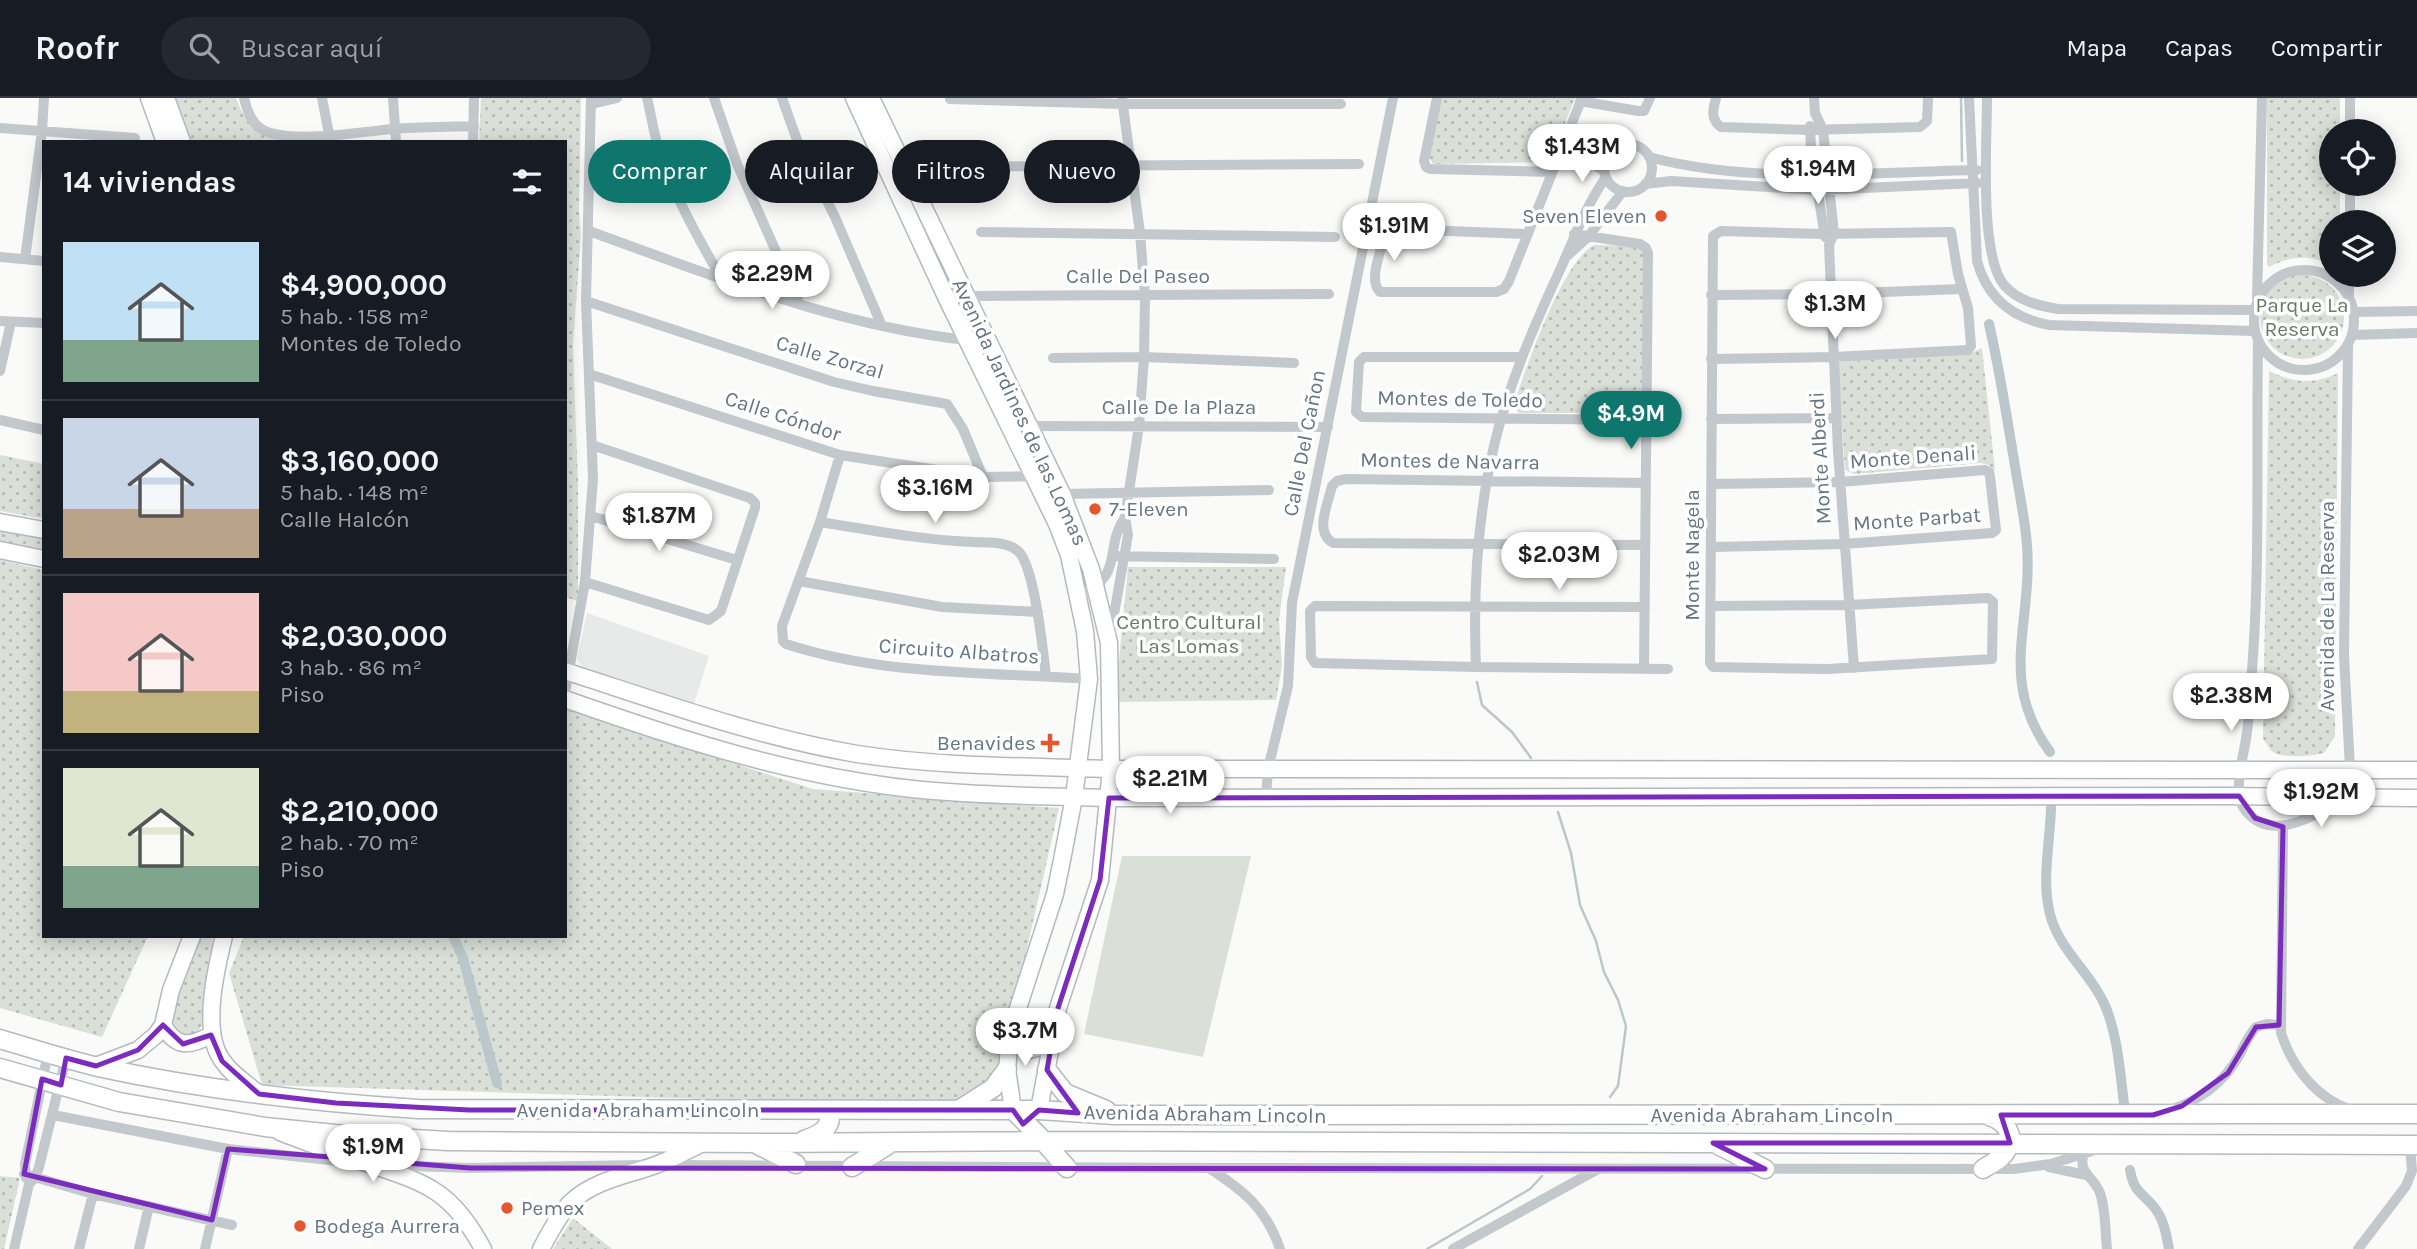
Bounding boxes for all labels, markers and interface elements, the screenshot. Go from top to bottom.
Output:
search box [161,17,651,80]
text: Roofr [35,29,119,67]
icon: search [185,29,223,67]
text: Buscar aquí [241,33,383,64]
text: Mapa [2066,34,2127,62]
text: Capas [2165,34,2233,62]
text: Compartir [2271,34,2382,62]
map controls [2319,119,2396,287]
button: locate [2319,119,2396,196]
pin: $1.43M [1525,125,1639,184]
text: $1.43M [1543,133,1621,160]
chip: Comprar [588,140,731,203]
chip: Alquilar [745,140,878,203]
chip: Filtros [892,140,1010,203]
chip: Nuevo [1024,140,1140,203]
pin: $1.94M [1761,146,1875,206]
text: $1.94M [1780,155,1856,182]
icon: filters [508,163,546,201]
text: 14 viviendas [63,164,236,200]
pin: $1.91M [1337,204,1451,263]
place label: Seven Eleven [1522,204,1647,228]
marker: Seven Eleven [1653,208,1669,224]
button: layers [2319,210,2396,287]
text: $1.91M [1358,212,1430,239]
pin: $2.29M [715,252,829,311]
text: $2.29M [731,260,813,287]
street label: Calle Del Paseo [1066,264,1210,288]
text: $4,900,000 [280,267,447,303]
icon: home [119,270,203,354]
street label: Avenida Jardines de las Lomas [947,275,1093,549]
pin: $1.3M [1786,282,1884,341]
text: $1.3M [1803,290,1867,317]
park label: Parque La Reserva [2256,293,2348,341]
text: 5 hab. · 158 m² [280,303,429,330]
text: Montes de Toledo [280,330,462,357]
street label: Calle Zorzal [773,330,887,384]
street label: Calle Del Cañon [1278,368,1330,518]
street label: Calle Cóndor [722,386,844,446]
street label: Montes de Toledo [1377,386,1543,412]
street label: Monte Alberdi [1805,391,1835,525]
pin: $4.9M [1582,392,1680,451]
street label: Calle De la Plaza [1102,395,1256,419]
text: $4.9M [1597,400,1665,427]
street label: Monte Denali [1849,441,1977,473]
text: $3,160,000 [280,443,439,479]
icon: home [119,446,203,530]
street label: Montes de Navarra [1360,447,1540,475]
pin: $3.16M [878,466,992,525]
text: $3.16M [896,474,974,501]
text: 5 hab. · 148 m² [280,479,429,506]
street label: Monte Nagela [1680,489,1704,621]
pin: $1.87M [602,494,716,553]
place label: 7-Eleven [1109,497,1189,521]
marker: 7-Eleven [1087,501,1103,517]
street label: Avenida de La Reserva [2315,501,2339,711]
text: $1.87M [621,502,697,529]
street label: Monte Parbat [1852,503,1982,535]
text: Calle Halcón [280,506,410,533]
pin: $2.03M [1502,532,1616,592]
text: $2.03M [1517,541,1601,568]
park label: Centro Cultural Las Lomas [1116,610,1262,658]
text: $2,030,000 [280,618,448,654]
icon: home [119,621,203,705]
street label: Circuito Albatros [878,633,1040,669]
text: 3 hab. · 86 m² [280,654,422,681]
pin: $2.38M [2174,674,2288,733]
text: Piso [280,681,324,708]
text: $2.38M [2189,682,2273,709]
place label: Benavides [937,731,1036,755]
marker: Benavides [1042,735,1058,751]
pin: $2.21M [1113,756,1227,816]
text: $2.21M [1132,765,1208,792]
pin: $1.92M [2264,770,2378,829]
text: $1.92M [2282,778,2360,805]
text: $2,210,000 [280,793,439,829]
icon: home [119,796,203,880]
text: 2 hab. · 70 m² [280,829,419,856]
text: Piso [280,856,324,883]
pin: $3.7M [976,1009,1074,1068]
text: $3.7M [992,1017,1058,1044]
street label: Avenida Abraham Lincoln [516,1098,760,1122]
street label: Avenida Abraham Lincoln [1083,1100,1327,1128]
street label: Avenida Abraham Lincoln [1650,1103,1894,1127]
pin: $1.9M [324,1124,422,1184]
text: $1.9M [341,1133,405,1160]
place label: Pemex [521,1196,585,1220]
marker: Pemex [499,1200,515,1216]
place label: Bodega Aurrera [314,1214,460,1238]
marker: Bodega Aurrera [292,1218,308,1234]

